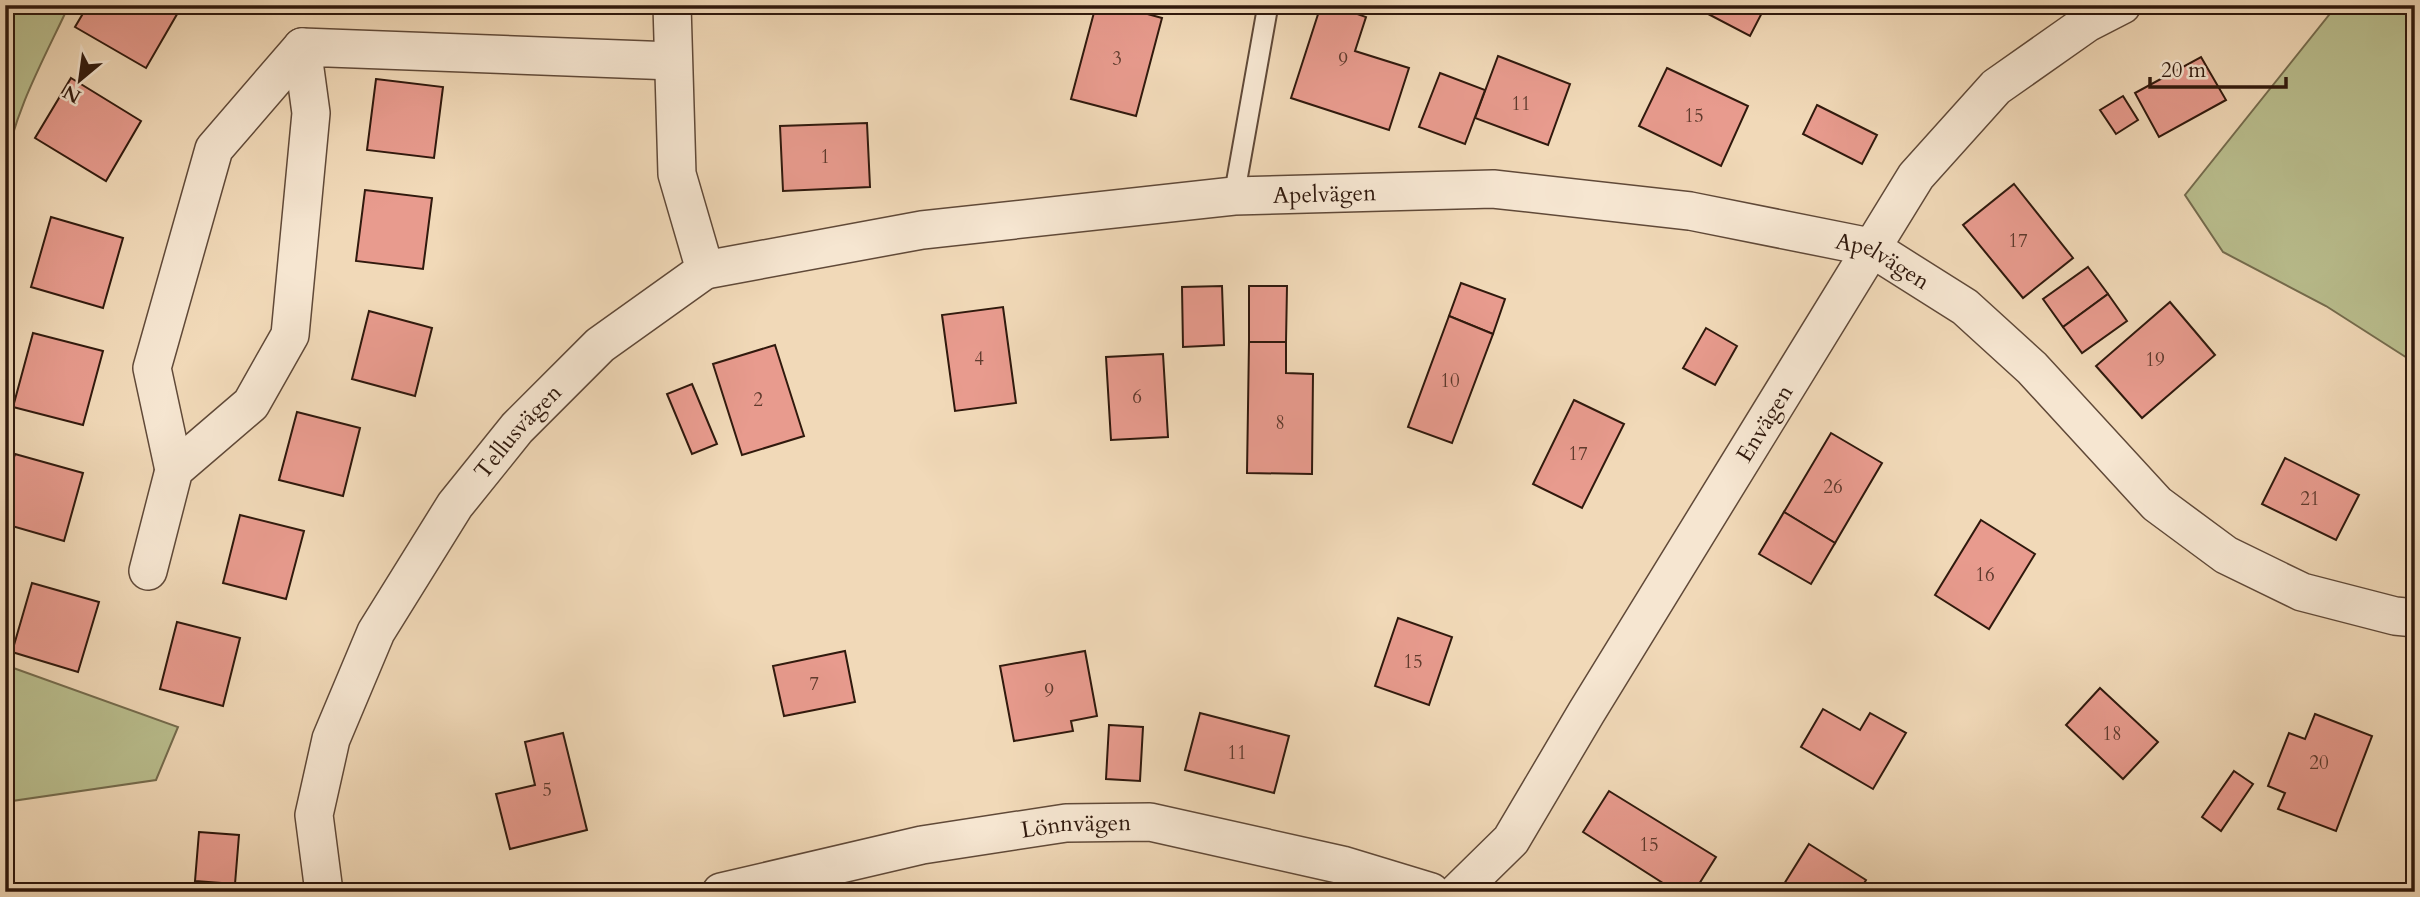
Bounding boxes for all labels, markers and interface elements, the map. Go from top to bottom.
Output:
north arrow [46,46,116,116]
house number: 3 [1112,46,1122,72]
scale bar [2150,46,2287,90]
house number: 9 [1338,47,1348,73]
text: 20 m [2161,56,2206,85]
text: N [58,78,86,109]
house number: 11 [1511,91,1531,117]
house number: 15 [1684,103,1704,129]
house number: 1 [820,144,830,170]
street label: Apelvägen [1272,177,1376,210]
street label: Apelvägen [1833,225,1936,297]
house number: 17 [2008,228,2028,254]
house number: 4 [974,346,984,372]
house number: 19 [2145,347,2165,373]
house number: 10 [1440,368,1460,394]
street label: Tellusvägen [467,377,568,485]
street label: Envägen [1729,379,1800,468]
house number: 6 [1132,384,1142,410]
house number: 2 [753,387,763,413]
house number: 8 [1275,410,1285,436]
house number: 17 [1568,441,1588,467]
house number: 26 [1823,474,1843,500]
house number: 21 [2300,486,2320,512]
house number: 16 [1975,562,1995,588]
house number: 15 [1403,649,1423,675]
house number: 7 [809,671,819,697]
house number: 9 [1044,678,1054,704]
house number: 18 [2102,721,2122,747]
house number: 11 [1227,740,1247,766]
house number: 20 [2309,750,2329,776]
house number: 5 [542,777,552,803]
street label: Lönnvägen [1019,807,1131,845]
house number: 15 [1639,832,1659,858]

